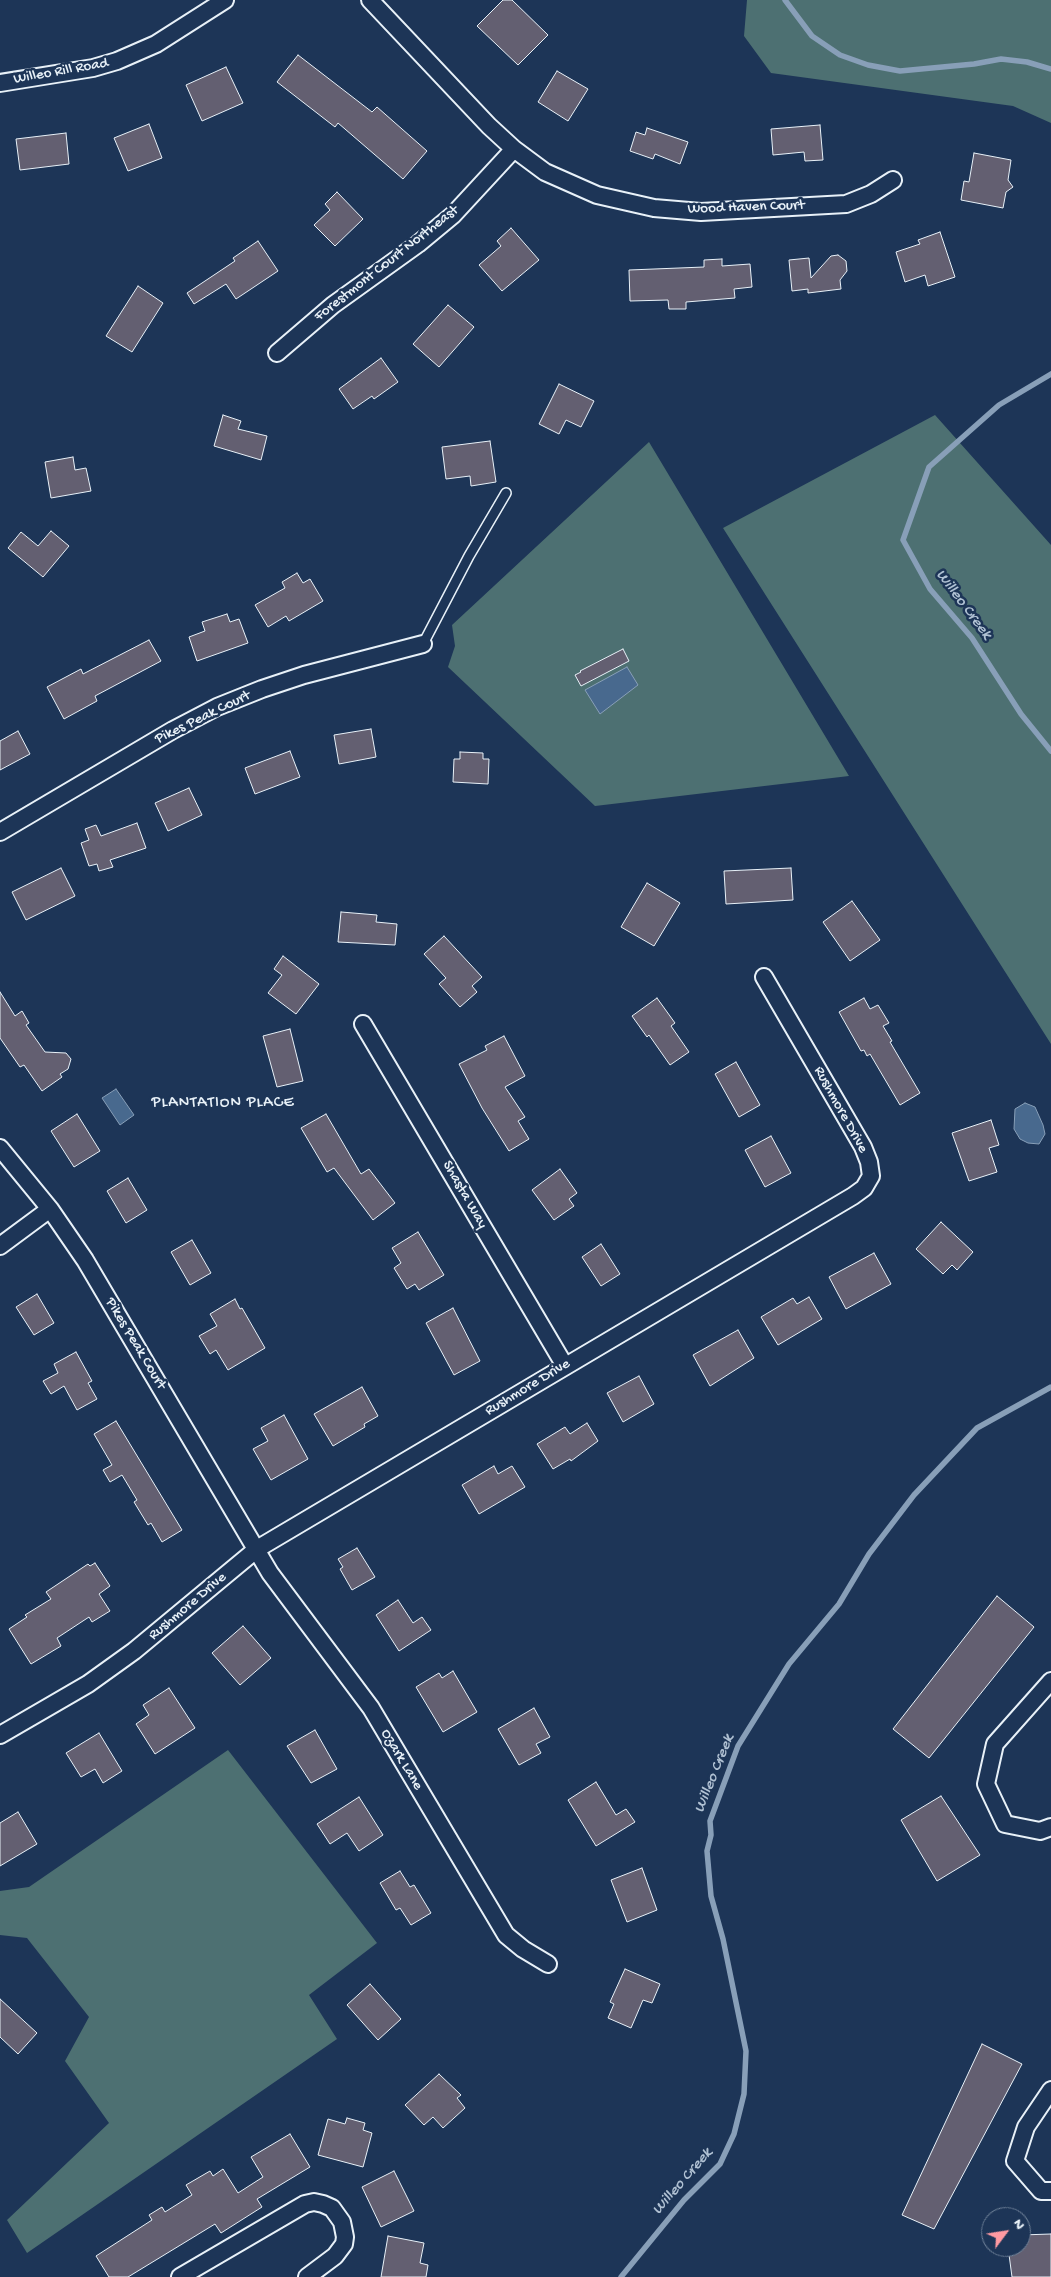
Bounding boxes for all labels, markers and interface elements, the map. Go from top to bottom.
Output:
street label: Willeo Rill Road [12,55,110,89]
street label: Wood Haven Court [687,197,805,219]
street label: Forestmont Court Northeast [311,202,463,326]
water label: Willeo Creek [931,566,995,644]
street label: Pikes Peak Court [152,687,254,749]
street label: Rushmore Drive [809,1064,871,1156]
district label: PLANTATION PLACE [150,1094,296,1114]
street label: Shasta Way [437,1158,491,1232]
street label: Pikes Peak Court [101,1295,169,1393]
street label: Rushmore Drive [482,1356,574,1420]
street label: Rushmore Drive [145,1569,231,1645]
street label: Ozark Lane [376,1726,426,1794]
water label: Willeo Creek [691,1732,739,1816]
water label: Willeo Creek [649,2145,717,2219]
north arrow [981,2207,1031,2257]
text: N [1009,2216,1028,2233]

